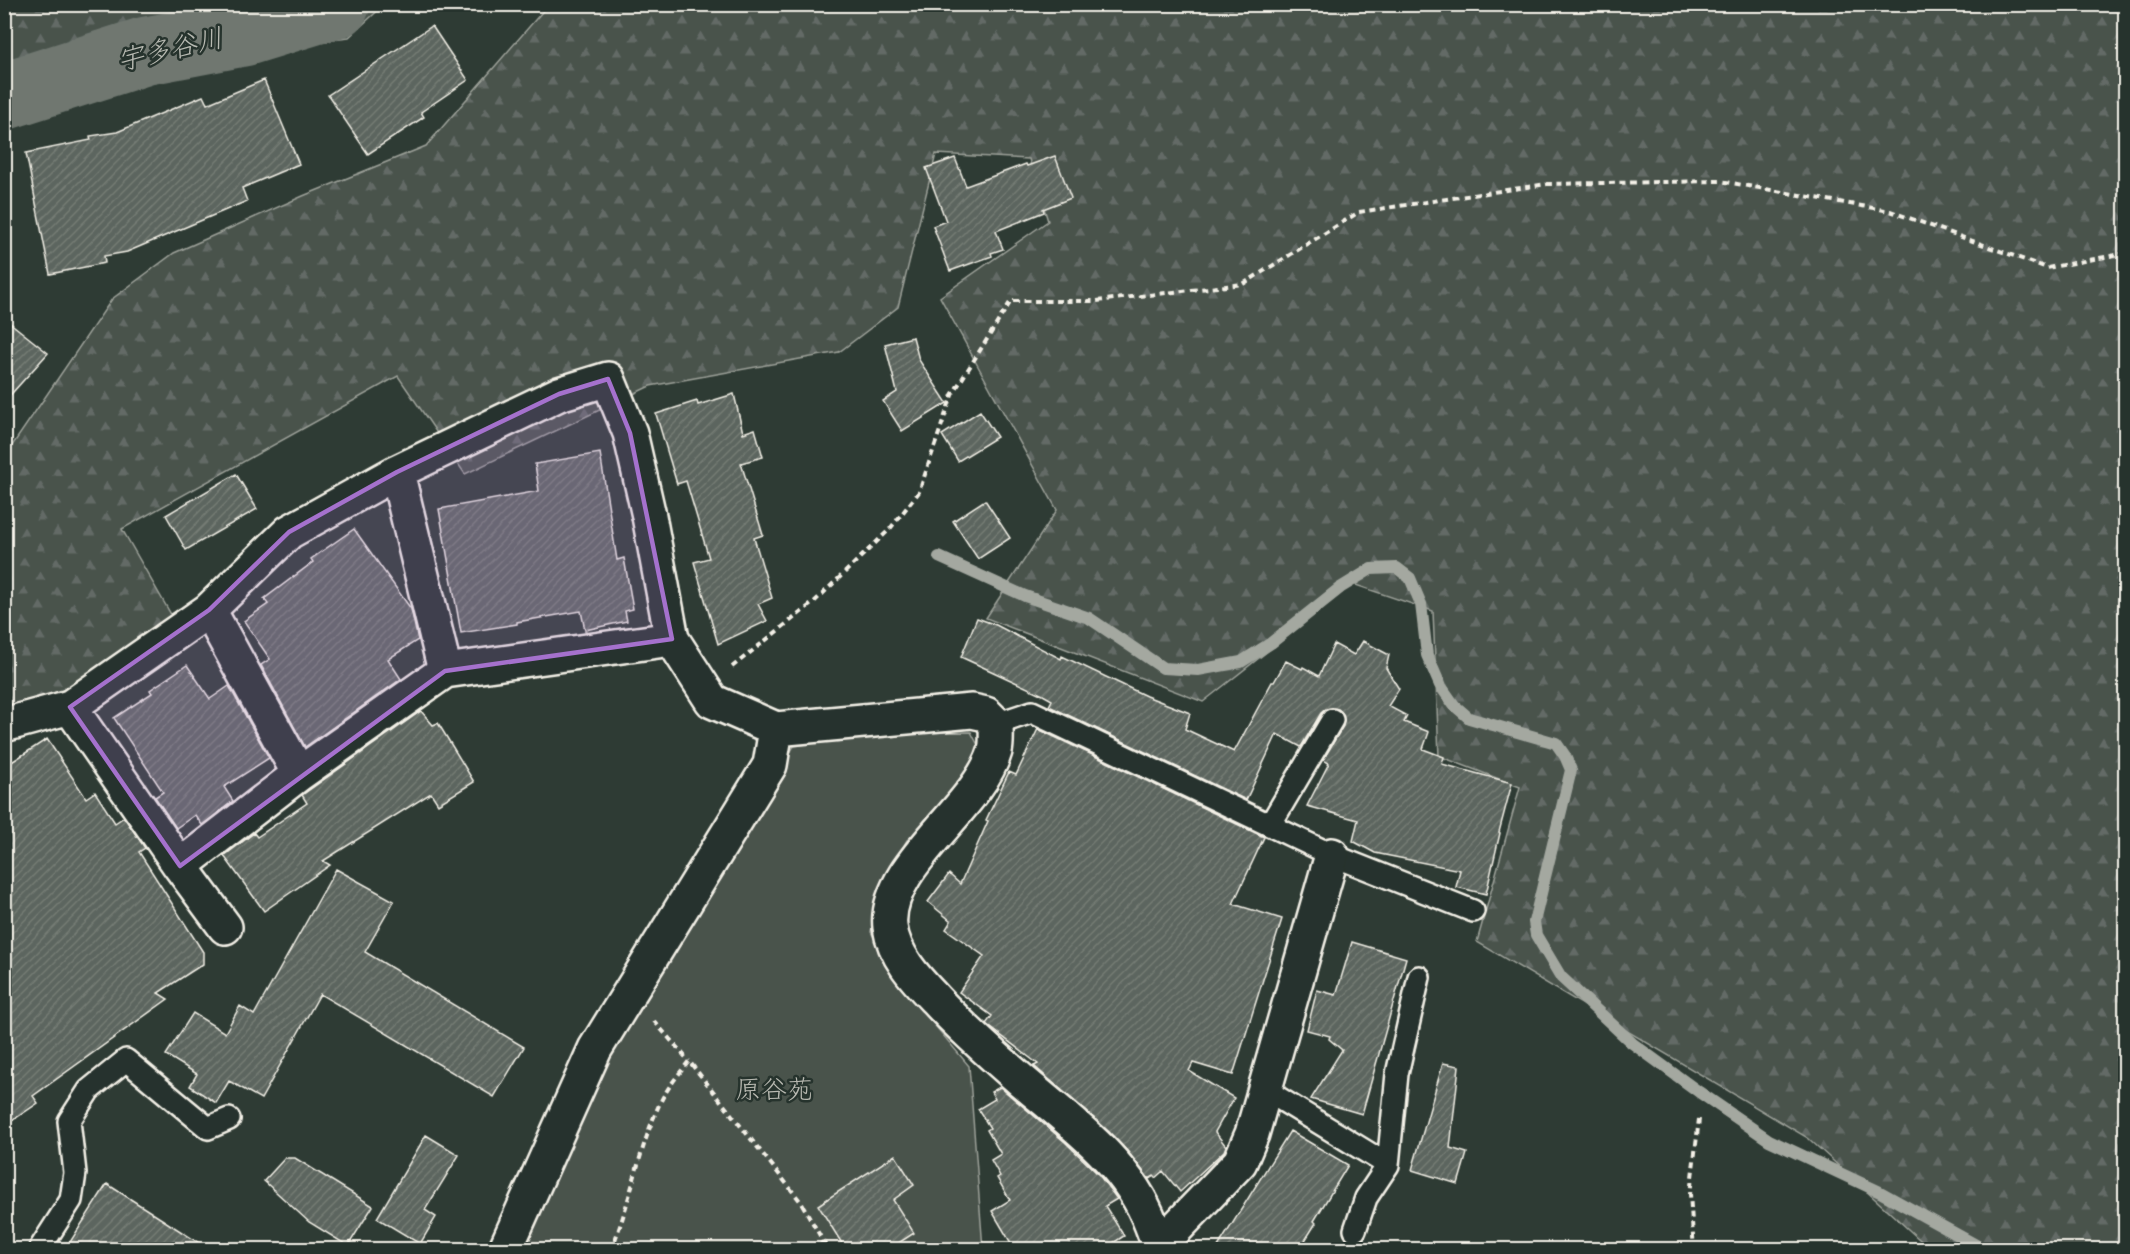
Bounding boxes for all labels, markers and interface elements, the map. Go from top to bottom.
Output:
water label: 宇多谷川 [114,20,228,83]
park label: 原谷苑 [735,1073,813,1111]

